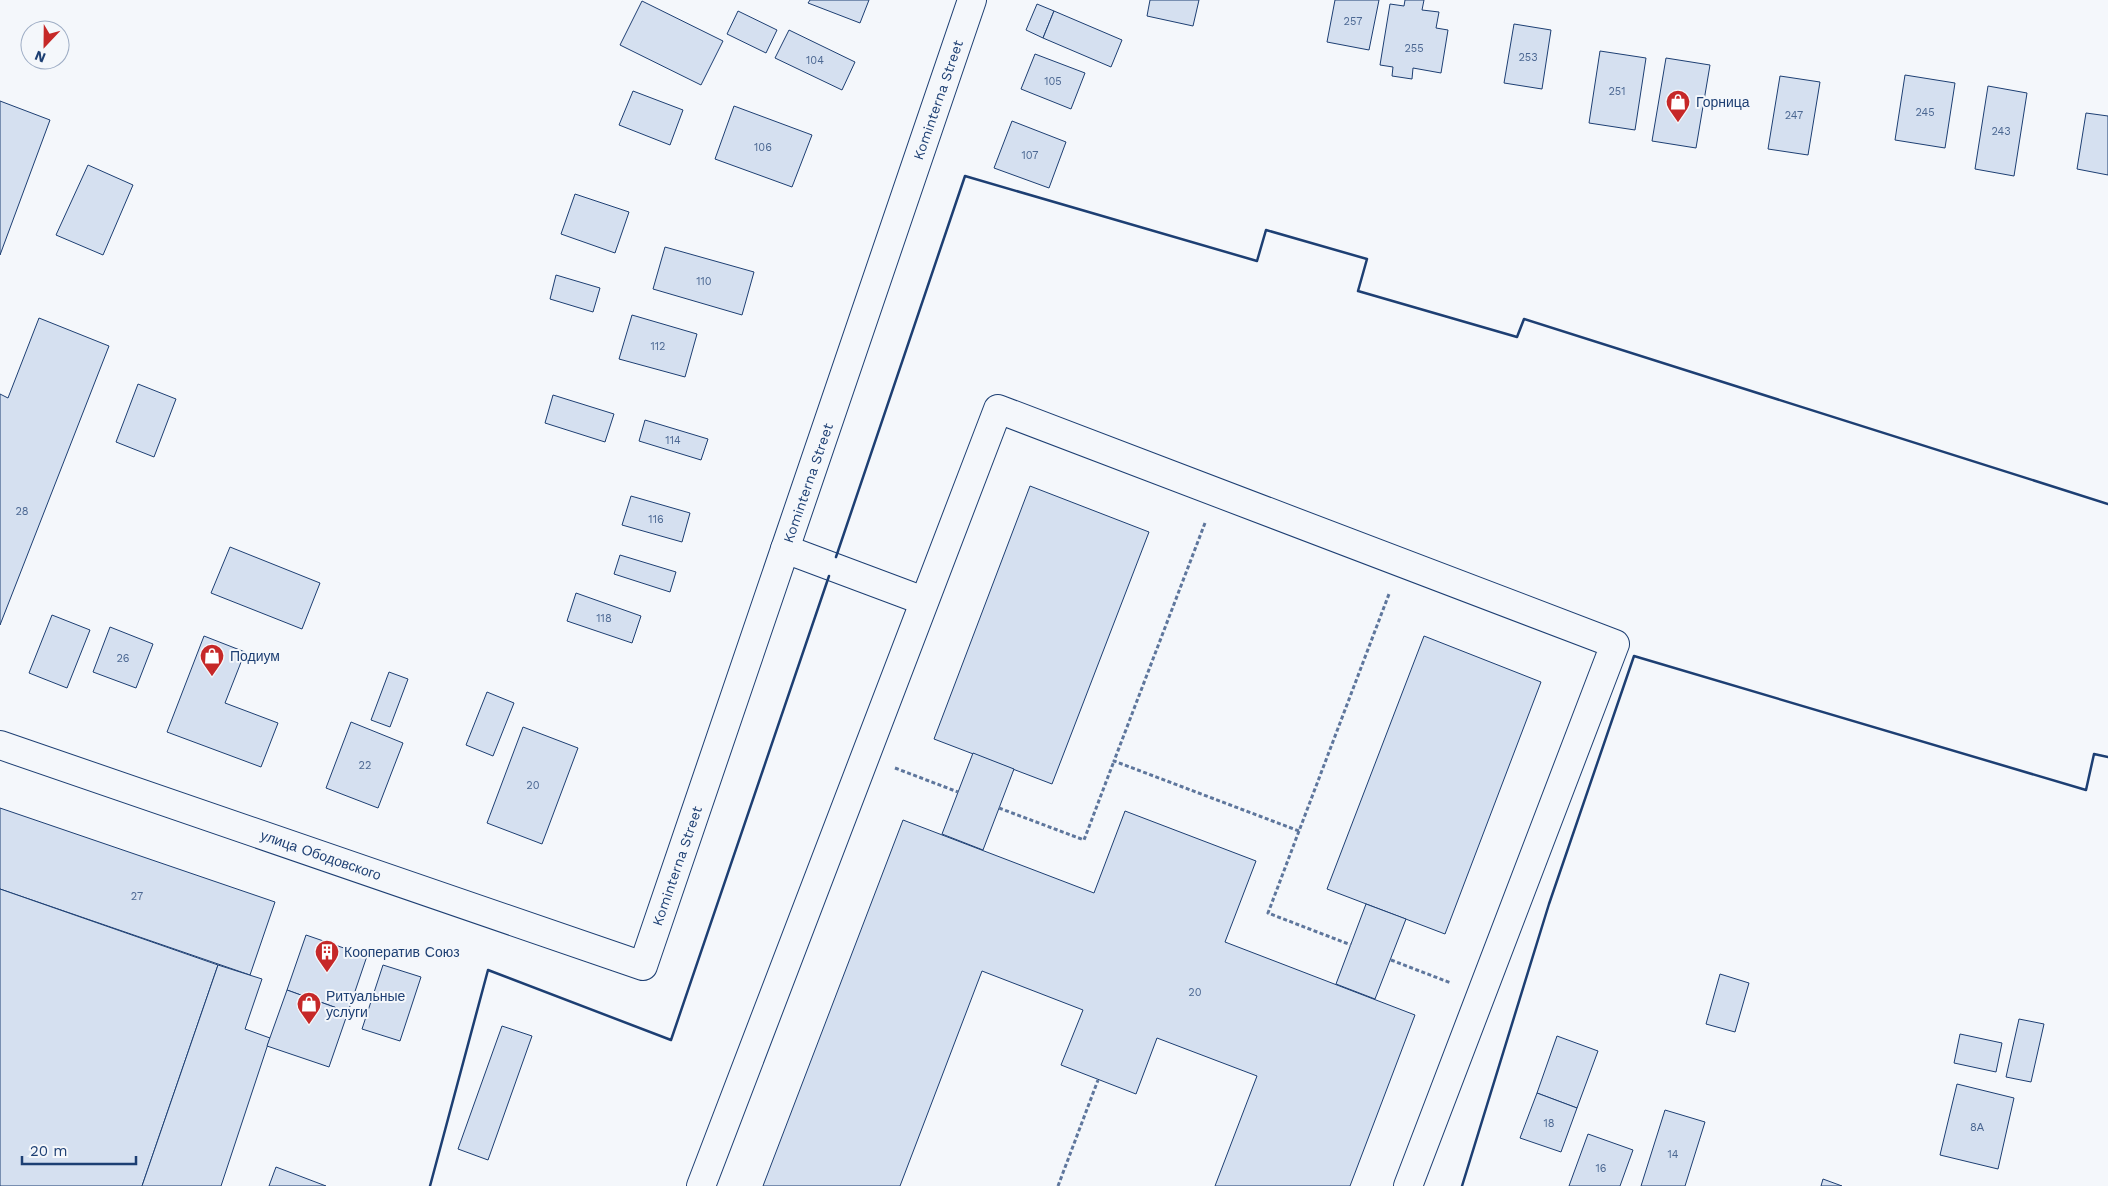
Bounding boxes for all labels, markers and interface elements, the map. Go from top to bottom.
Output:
house number: 257 [1344,15,1363,28]
north arrow [20,20,70,70]
street label: Kominterna Street [910,38,966,162]
house number: 255 [1404,42,1424,55]
text: N [32,48,48,66]
house number: 253 [1518,51,1538,64]
house number: 104 [806,54,824,67]
house number: 105 [1044,75,1062,88]
house number: 251 [1608,85,1626,98]
shop icon: Горница [1665,89,1691,123]
place label: Горница [1696,94,1750,110]
house number: 245 [1915,106,1935,119]
house number: 247 [1785,109,1803,122]
house number: 243 [1991,125,2011,138]
house number: 106 [754,141,772,154]
house number: 107 [1021,149,1039,162]
house number: 110 [696,275,712,288]
house number: 112 [651,340,666,353]
street label: Kominterna Street [780,421,836,545]
house number: 114 [665,434,681,447]
house number: 28 [15,505,29,518]
house number: 116 [648,513,664,526]
house number: 118 [596,612,612,625]
shop icon: Подиум [199,643,225,677]
place label: Подиум [230,648,280,664]
house number: 26 [116,652,130,665]
house number: 22 [359,759,371,772]
house number: 20 [526,779,540,792]
street label: Kominterna Street [649,804,705,928]
street label: улица Ободовского [259,827,384,883]
house number: 27 [131,890,143,903]
building icon: Кооператив Союз [314,939,340,973]
place label: Кооператив Союз [344,944,460,960]
house number: 20 [1188,986,1202,999]
place label: Ритуальные услуги [326,988,406,1020]
shop icon: Ритуальные услуги [296,991,322,1025]
house number: 18 [1543,1117,1555,1130]
house number: 8А [1970,1121,1985,1134]
scale bar [22,1134,136,1166]
text: 20 m [30,1142,68,1160]
house number: 14 [1667,1148,1679,1161]
house number: 16 [1596,1162,1607,1175]

